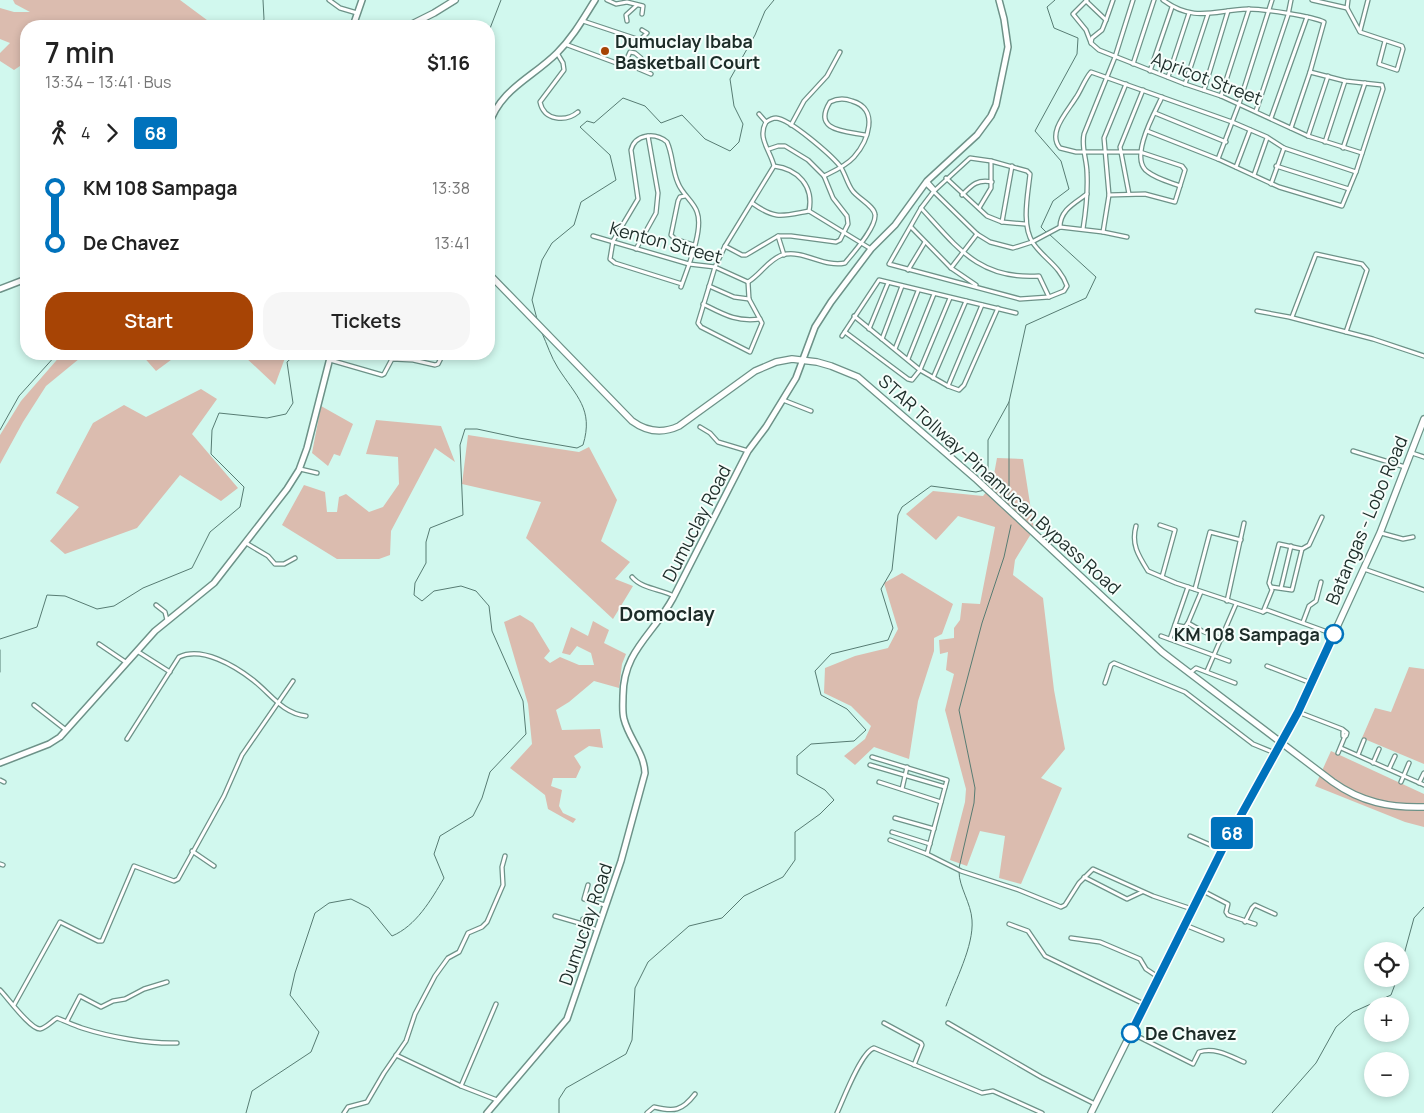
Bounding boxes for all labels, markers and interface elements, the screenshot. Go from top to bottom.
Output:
place label: Dumuclay Ibaba Basketball Court [615,29,760,74]
text: 7 min [45,33,115,71]
marker: Dumuclay Ibaba Basketball Court [599,45,611,57]
street label: Apricot Street [1148,46,1266,110]
text: $1.16 [427,50,470,76]
text: 13:34 – 13:41 · Bus [45,71,171,93]
icon: walk [45,119,73,147]
icon: forward [98,119,126,147]
text: 68 [144,121,167,145]
text: 4 [81,122,90,144]
text: KM 108 Sampaga [83,175,237,201]
text: 13:38 [432,177,470,199]
street label: Kenton Street [607,215,725,269]
text: De Chavez [83,230,180,256]
text: 13:41 [434,232,470,254]
button: Start [45,292,253,350]
button: Tickets [263,292,470,350]
street label: STAR Tollway-Pinamucan Bypass Road [874,369,1126,599]
street label: Batangas - Lobo Road [1320,432,1412,608]
street label: Dumuclay Road [656,461,736,585]
district label: Domoclay [619,600,716,627]
place label: KM 108 Sampaga [1174,622,1320,646]
marker: KM 108 Sampaga [1324,624,1344,644]
line badge: 68 [1210,817,1254,849]
text: 68 [1221,821,1243,845]
street label: Dumuclay Road [553,860,617,988]
map controls [1364,942,1409,1097]
button: locate [1364,942,1409,987]
button: + [1364,997,1409,1042]
place label: De Chavez [1145,1021,1237,1045]
marker: De Chavez [1121,1023,1141,1043]
button: − [1364,1052,1409,1097]

